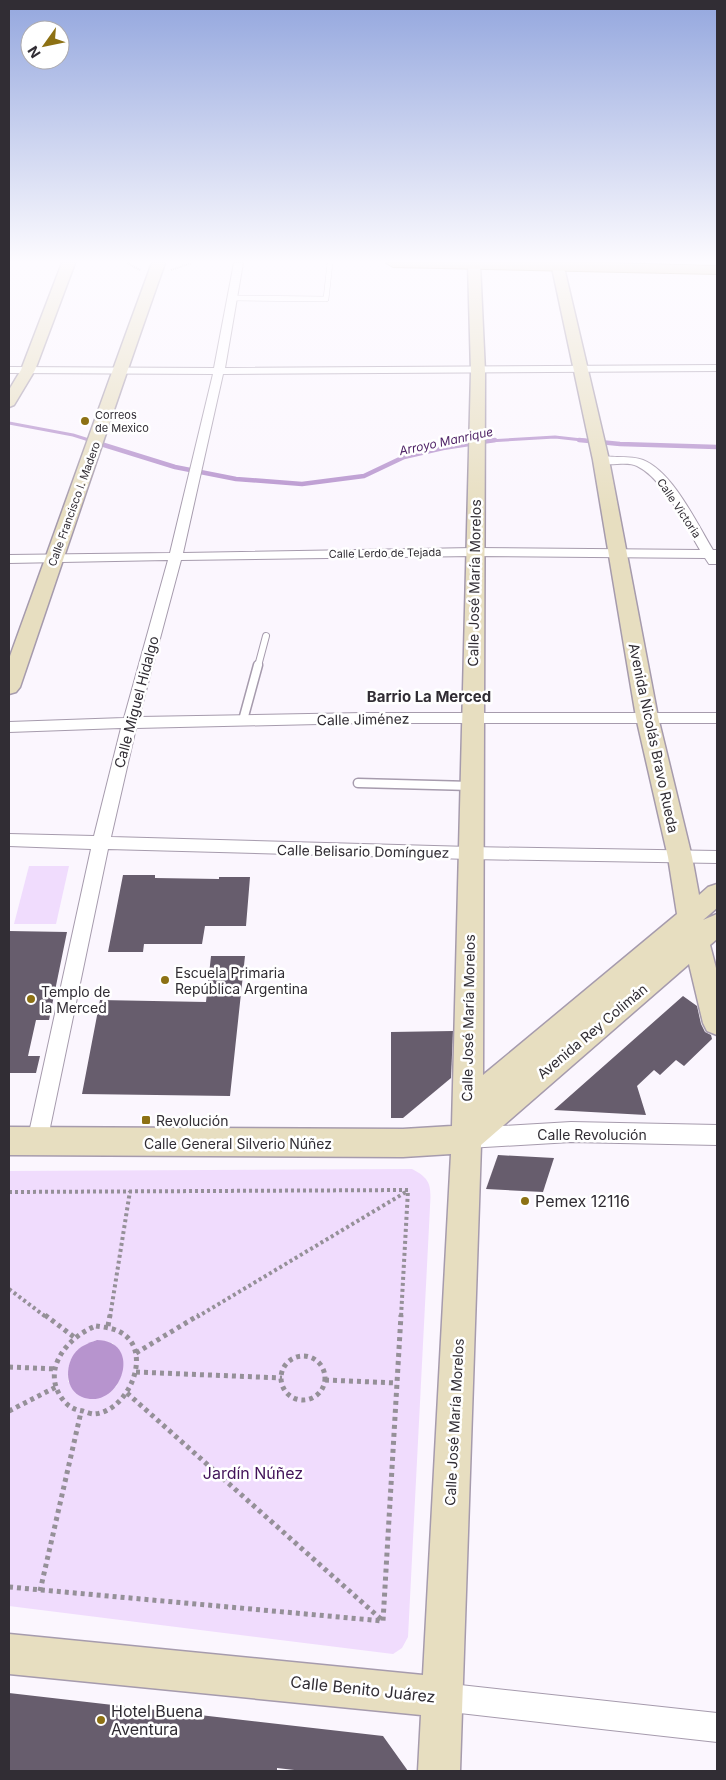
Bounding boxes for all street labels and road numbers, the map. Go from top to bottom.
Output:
street label: Calle Francisco I. Madero [45,439,103,568]
street label: Calle Victoria [654,476,704,540]
street label: Calle José María Morelos [464,499,484,667]
street label: Calle Lerdo de Tejada [329,545,441,561]
street label: Calle Miguel Hidalgo [110,634,162,770]
street label: Avenida Nicolás Bravo Rueda [626,642,682,834]
street label: Calle Jiménez [316,710,410,728]
street label: Calle Belisario Domínguez [277,841,449,861]
street label: Calle José María Morelos [458,934,478,1102]
street label: Avenida Rey Colimán [533,980,651,1082]
street label: Calle Revolución [537,1126,647,1143]
street label: Calle General Silverio Núñez [144,1135,332,1152]
street label: Calle José María Morelos [441,1338,467,1506]
street label: Calle Benito Juárez [289,1671,437,1707]

